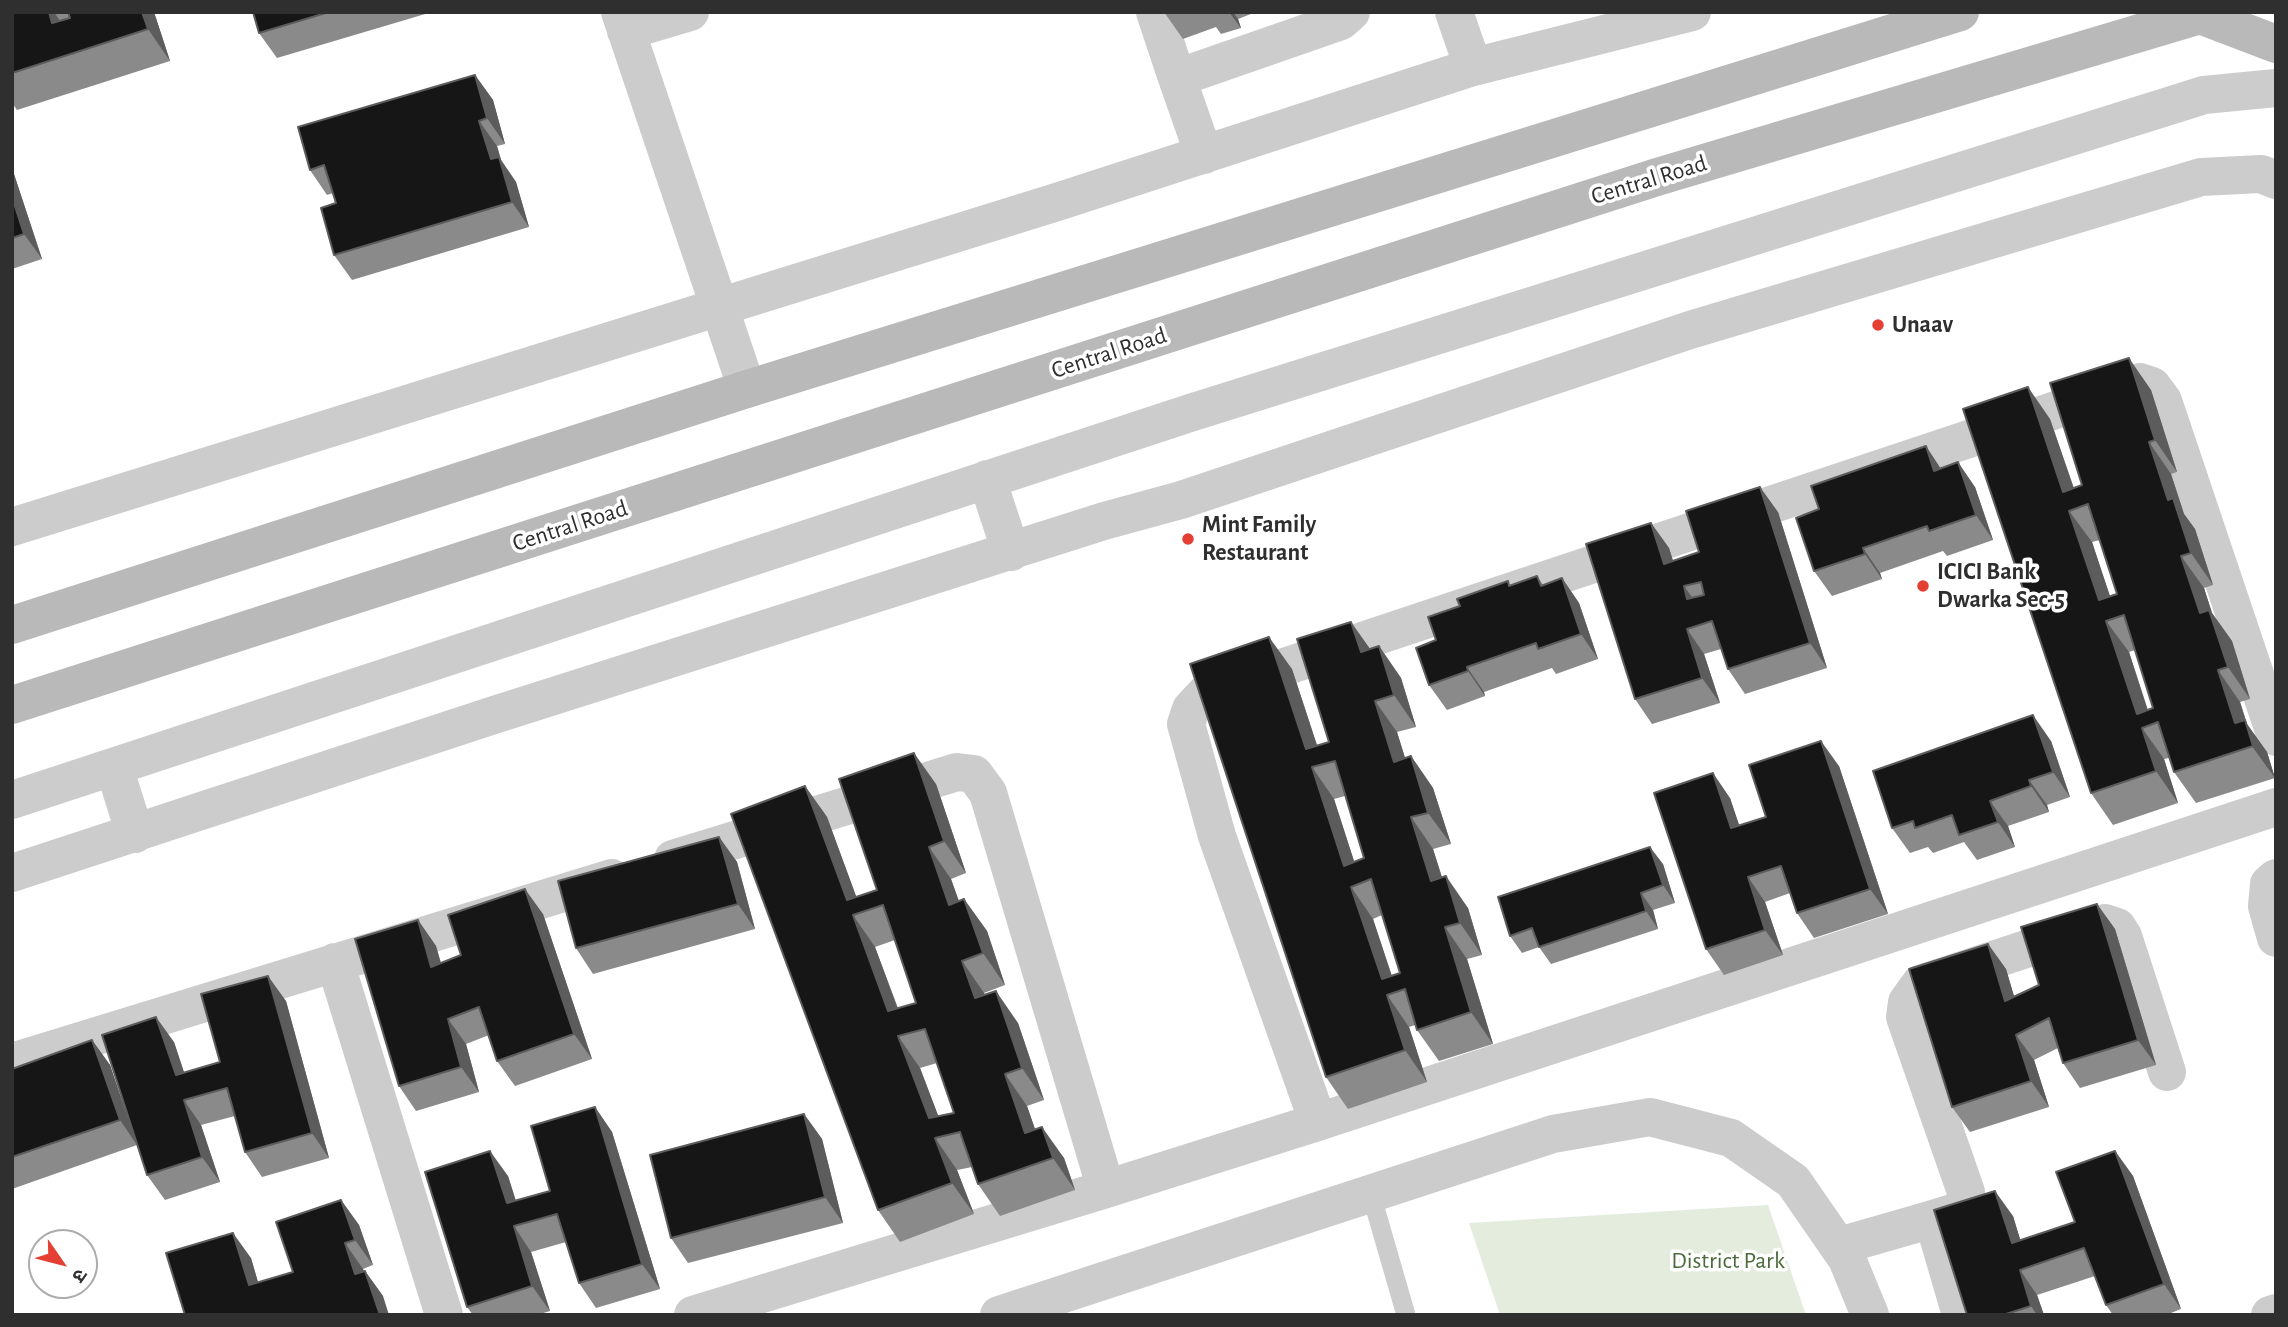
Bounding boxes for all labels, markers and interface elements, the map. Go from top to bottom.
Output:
street label: Central Road [1588,149,1710,211]
place label: Unaav [1892,311,1953,339]
marker: Unaav [1870,317,1886,333]
street label: Central Road [1048,321,1170,385]
street label: Central Road [509,494,631,558]
place label: Mint Family Restaurant [1202,511,1316,567]
marker: Mint Family Restaurant [1180,531,1196,547]
place label: ICICI Bank Dwarka Sec-5 [1937,558,2065,614]
marker: ICICI Bank Dwarka Sec-5 [1915,578,1931,594]
north arrow [28,1229,98,1299]
park label: District Park [1671,1247,1785,1275]
text: उ [68,1265,90,1285]

